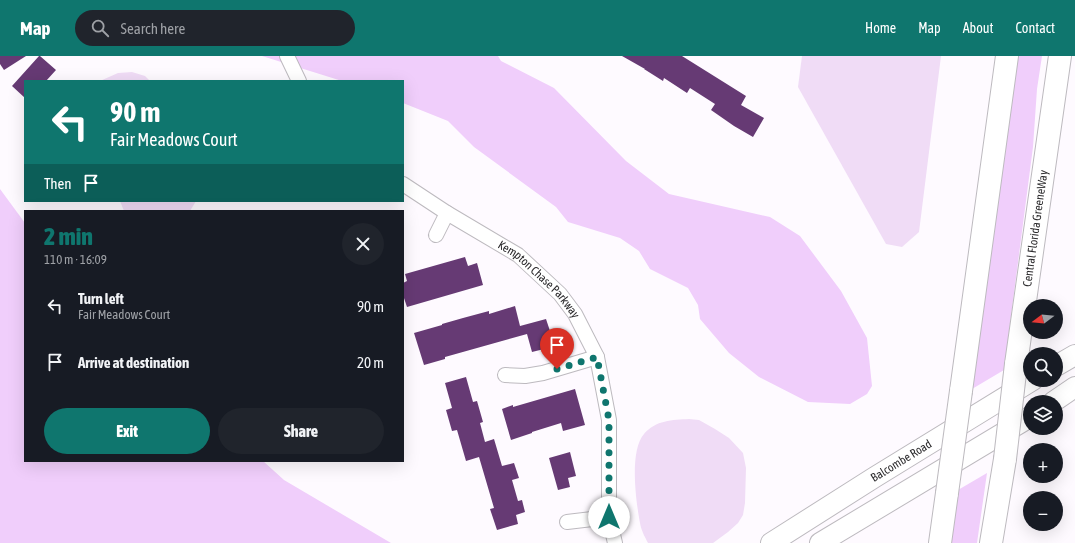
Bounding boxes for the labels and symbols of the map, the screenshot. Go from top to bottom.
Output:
street label: Central Florida GreeneWay [1020,169,1051,288]
street label: Kempton Chase Parkway [495,238,583,320]
north arrow [1023,299,1063,339]
pin [540,328,574,369]
street label: Balcombe Road [868,437,934,485]
position arrow [588,496,630,538]

